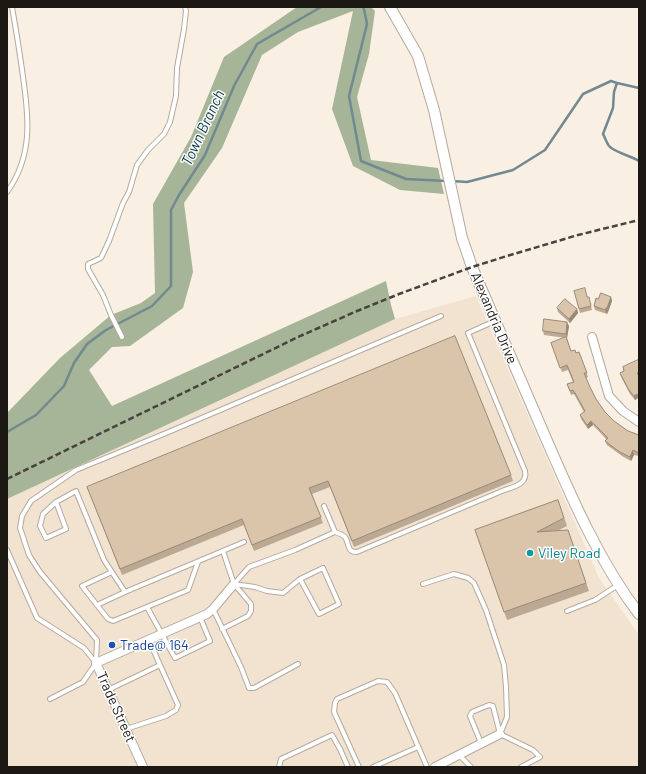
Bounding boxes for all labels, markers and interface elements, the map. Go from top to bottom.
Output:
water label: Town Branch [178,87,228,169]
street label: Alexandria Drive [467,270,521,366]
place label: Viley Road [538,545,601,561]
marker: Viley Road [525,548,535,558]
place label: Trade@ 164 [120,637,189,653]
marker: Trade@ 164 [107,640,117,650]
street label: Trade Street [93,669,139,745]

